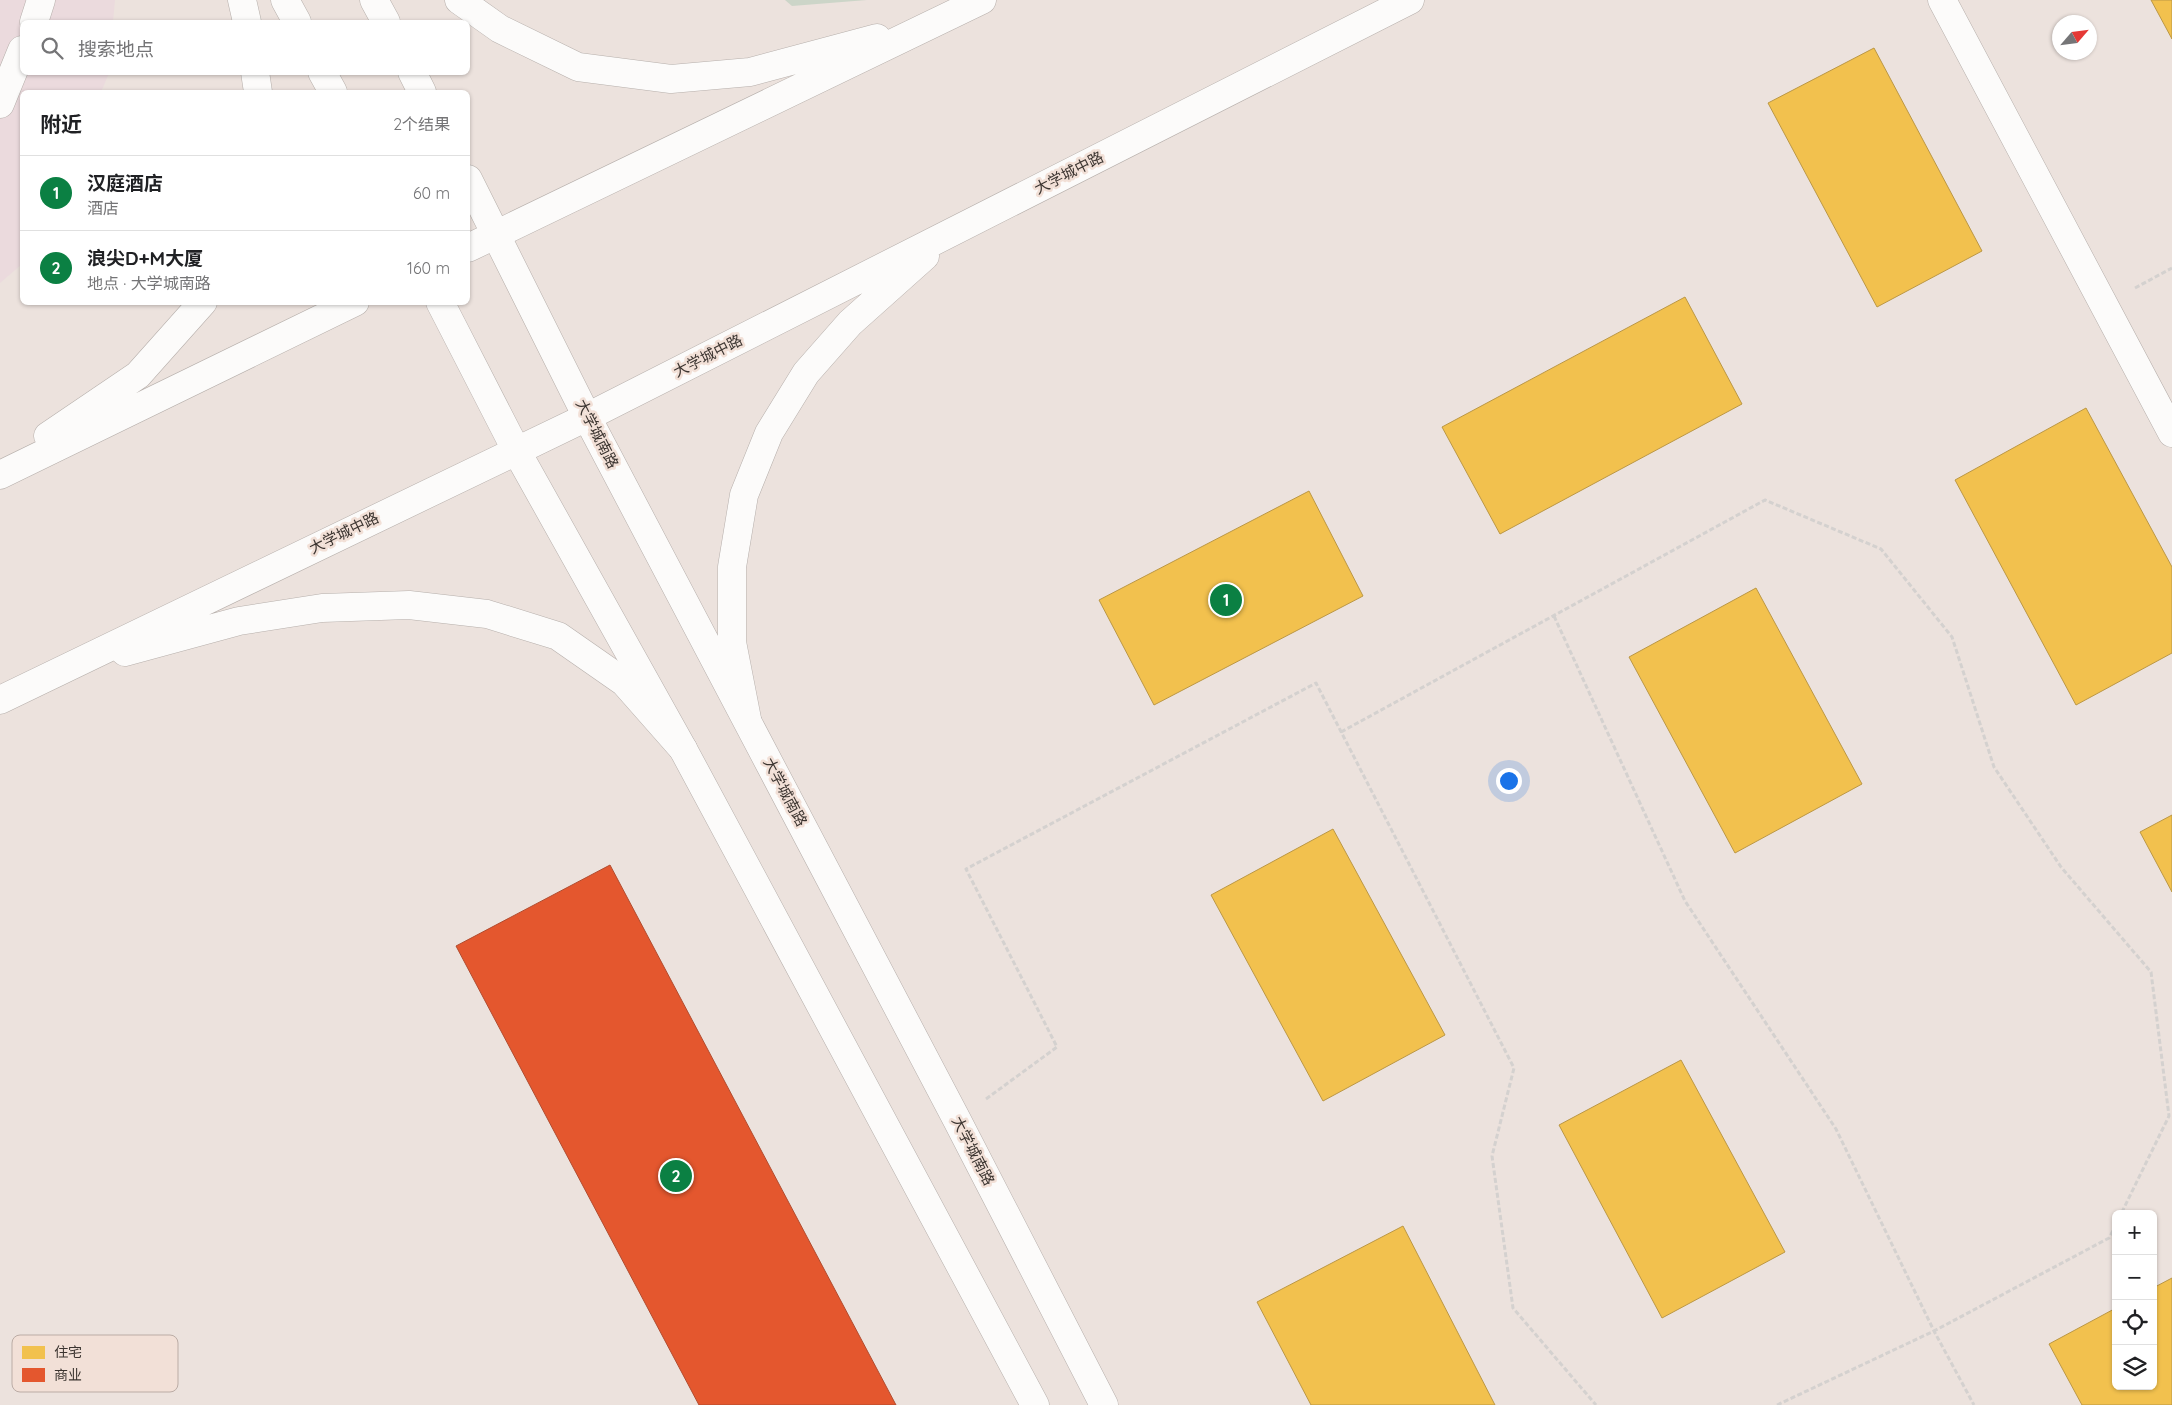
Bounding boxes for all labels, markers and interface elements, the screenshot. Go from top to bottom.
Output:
north arrow [2052,15,2097,60]
search box [20,20,470,75]
icon: search [38,34,66,62]
text: 搜索地点 [78,37,154,61]
text: 附近 [40,111,82,137]
text: 2个结果 [393,114,450,134]
street label: 大学城中路 [1031,147,1107,198]
text: 汉庭酒店 [87,171,163,195]
text: 1 [53,183,59,203]
text: 60 m [413,183,450,203]
text: 酒店 [87,198,119,218]
text: 浪尖D+M大厦 [87,246,203,270]
text: 2 [51,258,61,278]
text: 160 m [407,258,450,278]
text: 地点 · 大学城南路 [87,273,211,293]
street label: 大学城中路 [670,330,746,381]
street label: 大学城南路 [572,396,623,472]
street label: 大学城中路 [306,508,382,558]
pin: 1 [1210,581,1242,619]
street label: 大学城南路 [759,754,811,829]
your location [1496,768,1522,794]
street label: 大学城南路 [948,1113,999,1189]
pin: 2 [660,1157,692,1195]
map controls [2112,1210,2157,1390]
button: + [2112,1210,2157,1255]
button: − [2112,1255,2157,1300]
button: locate [2112,1300,2157,1345]
legend [12,1335,178,1392]
text: 住宅 [54,1343,82,1361]
button: layers [2112,1345,2157,1390]
text: 商业 [54,1366,82,1384]

